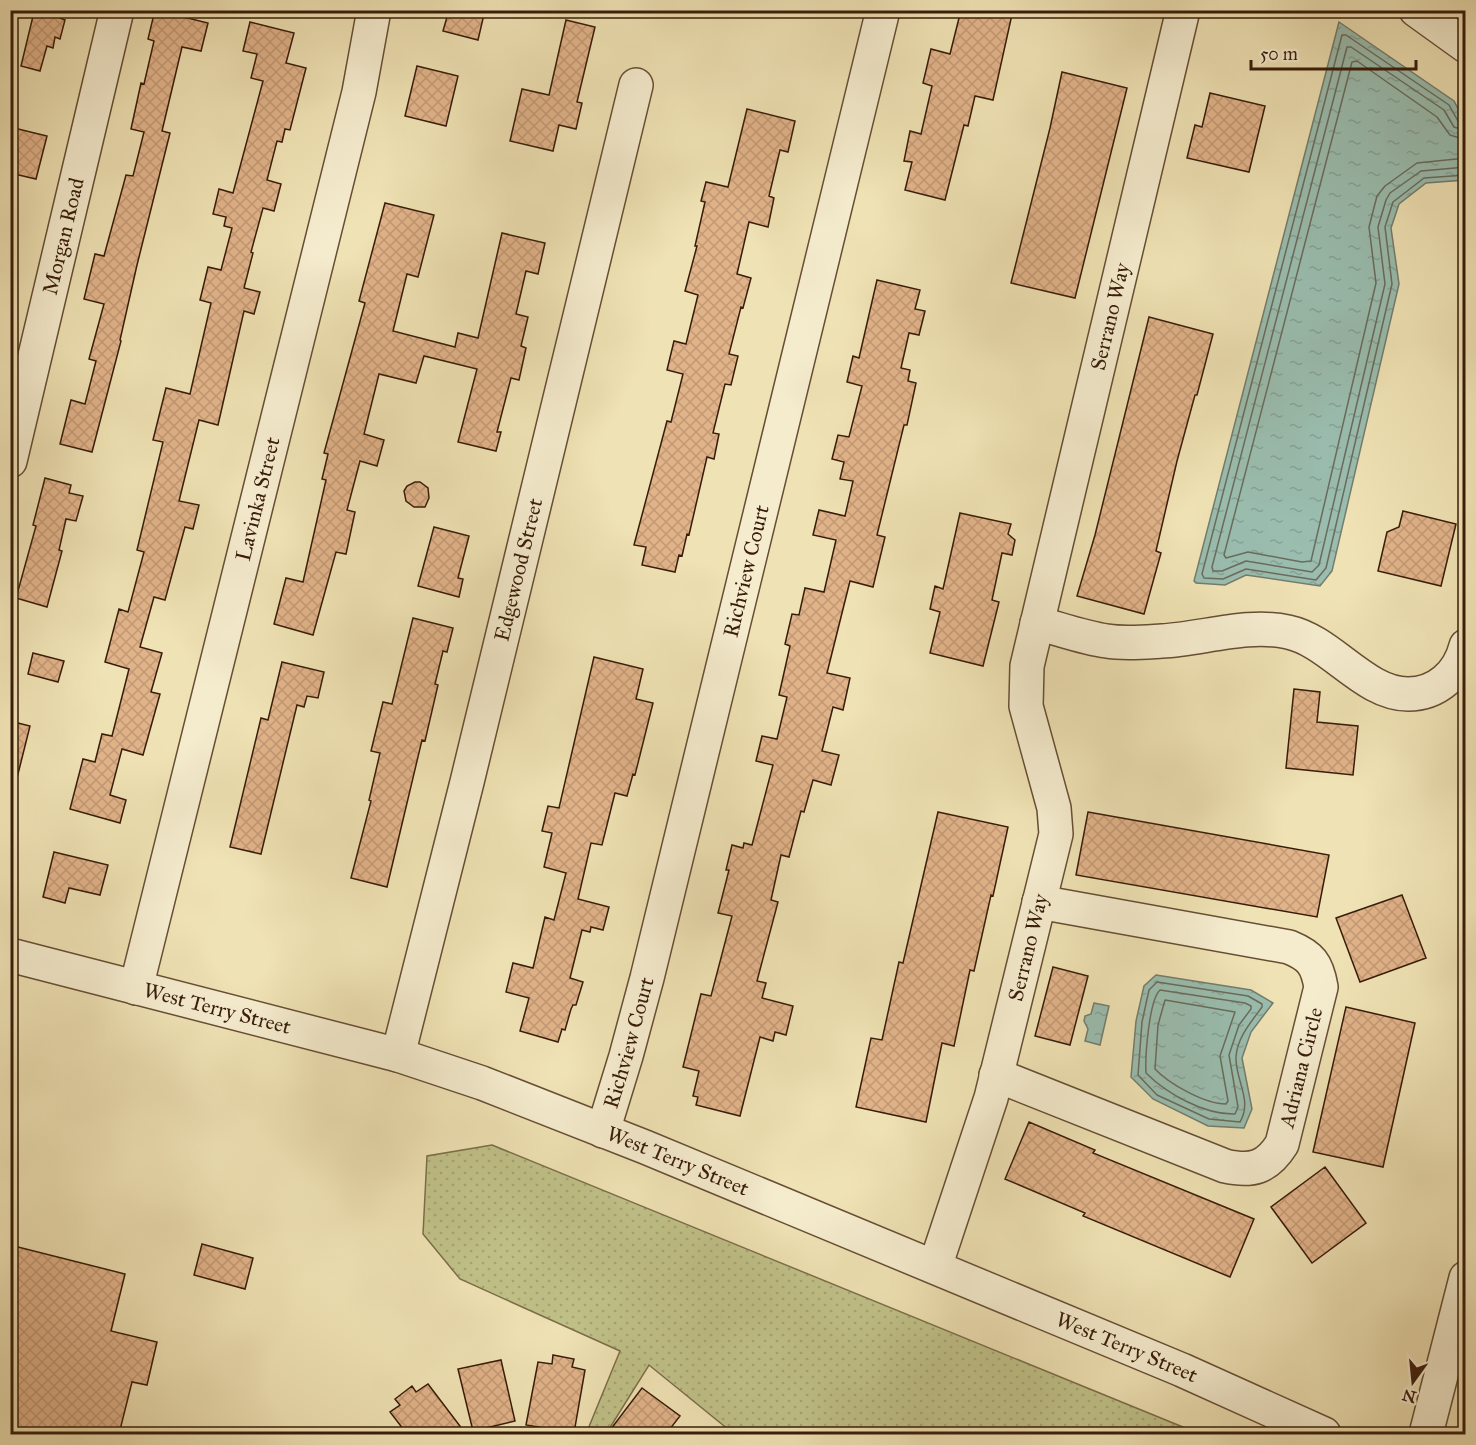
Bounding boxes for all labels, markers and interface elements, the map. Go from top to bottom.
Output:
scale bar [1251,33,1416,71]
text: 50 m [1260,43,1298,65]
street label: Morgan Road [37,175,90,297]
street label: Serrano Way [1085,259,1136,373]
street label: Lavinka Street [230,434,286,564]
street label: Edgewood Street [489,495,549,644]
street label: Richview Court [718,502,775,640]
street label: Serrano Way [1002,890,1054,1004]
street label: Richview Court [598,974,660,1111]
street label: West Terry Street [141,977,294,1040]
street label: Adriana Circle [1273,1004,1329,1131]
street label: West Terry Street [603,1120,753,1202]
street label: West Terry Street [1052,1306,1202,1389]
north arrow [1383,1352,1443,1412]
text: N [1400,1385,1418,1407]

